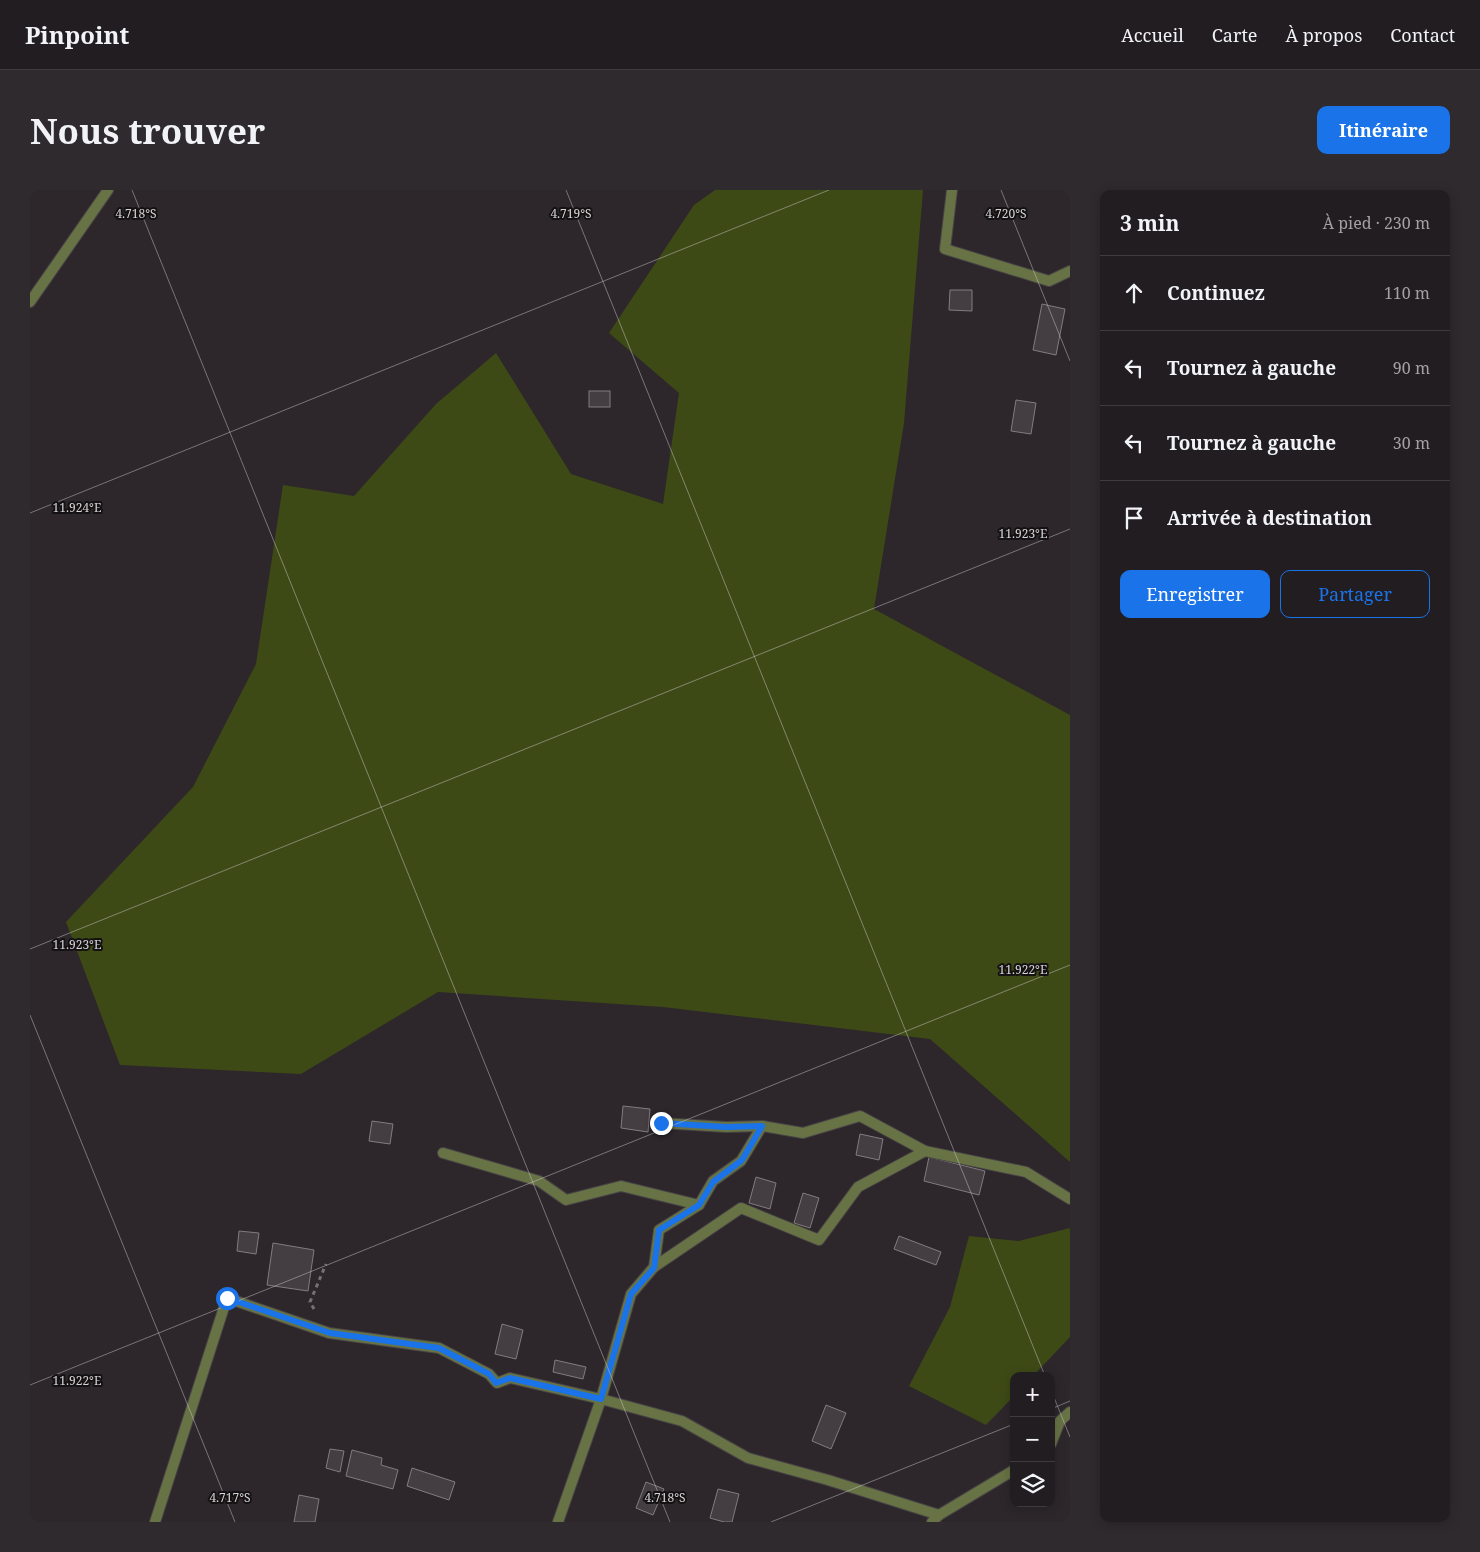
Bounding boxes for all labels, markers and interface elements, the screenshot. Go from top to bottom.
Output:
text: Pinpoint [25,18,129,51]
text: Accueil [1121,23,1184,47]
text: Carte [1212,23,1257,47]
text: À propos [1285,23,1362,47]
text: Contact [1390,23,1455,47]
button: Itinéraire [1317,106,1450,154]
text: Nous trouver [30,107,265,154]
text: 4.718°S [115,205,157,222]
text: 4.719°S [550,205,592,222]
text: 4.720°S [985,205,1027,222]
text: 3 min [1120,209,1179,237]
text: À pied · 230 m [1323,212,1430,234]
icon: ahead [1120,279,1148,307]
text: Continuez [1167,280,1265,306]
text: 110 m [1384,282,1430,304]
icon: left [1120,354,1148,382]
text: Tournez à gauche [1167,355,1336,381]
text: 90 m [1393,357,1430,379]
icon: left [1120,429,1148,457]
text: Tournez à gauche [1167,430,1336,456]
text: 30 m [1393,432,1430,454]
text: 11.924°E [53,499,101,516]
icon: arrive [1120,504,1148,532]
text: Arrivée à destination [1167,505,1372,531]
text: 11.923°E [999,525,1047,542]
button: Enregistrer [1120,570,1270,618]
button: Partager [1280,570,1430,618]
text: 11.923°E [53,936,101,953]
text: 11.922°E [999,961,1047,978]
route end [650,1112,673,1135]
route start [216,1287,239,1310]
text: 11.922°E [53,1372,101,1389]
map controls [1010,1372,1055,1507]
button: + [1010,1372,1055,1417]
button: − [1010,1417,1055,1462]
button: layers [1010,1462,1055,1507]
text: 4.717°S [209,1489,251,1506]
text: 4.718°S [644,1489,686,1506]

